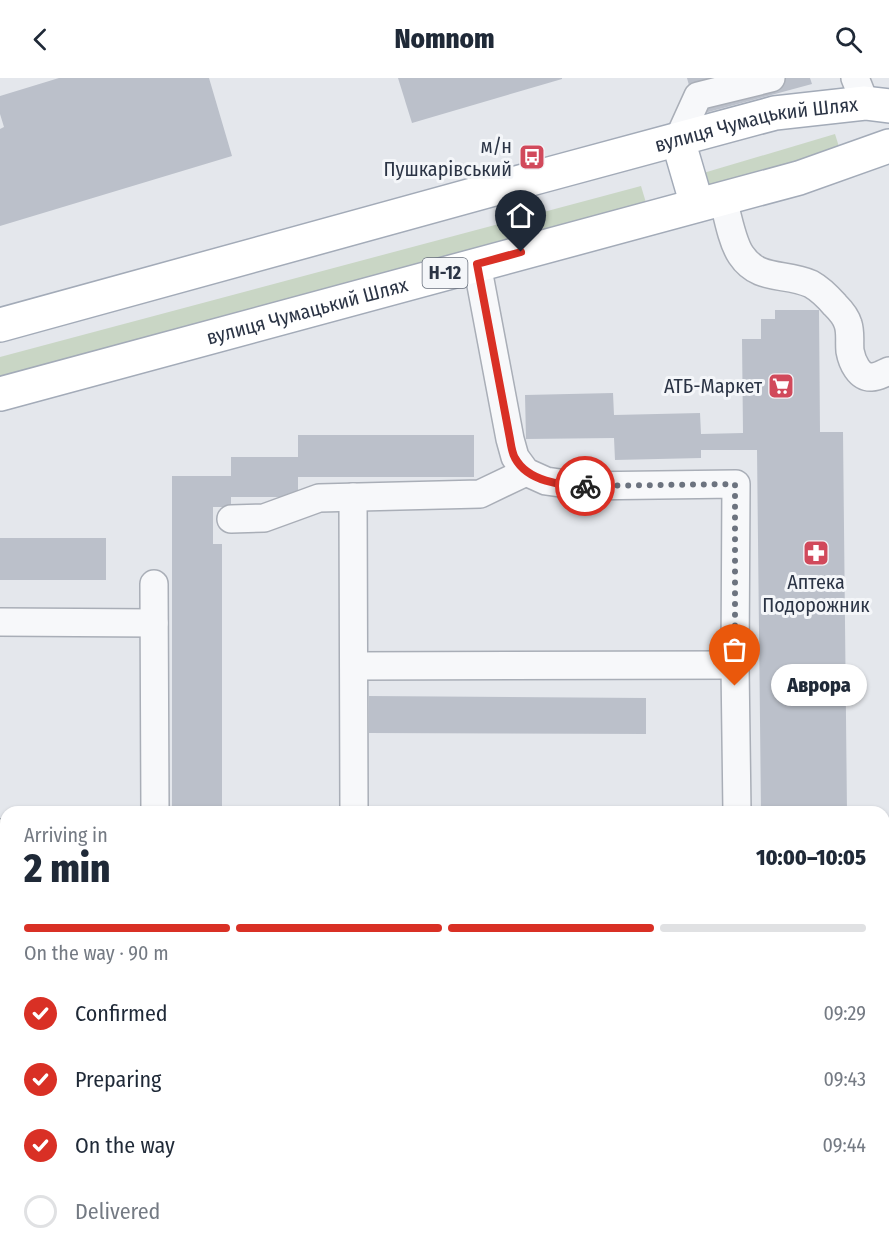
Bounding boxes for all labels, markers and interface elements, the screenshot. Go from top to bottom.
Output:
icon: back [24,23,57,56]
text: Nomnom [394,23,495,55]
icon: search [832,23,865,56]
street label: вулиця Чумацький Шлях [652,92,859,157]
place label: м/н Пушкарівський [384,134,512,181]
bus stop icon: м/н Пушкарівський [517,142,547,172]
pin [495,190,546,252]
icon: home [504,199,537,232]
road number: Н-12 [422,258,468,288]
street label: вулиця Чумацький Шлях [204,272,410,350]
supermarket icon: АТБ-Маркет [766,371,796,401]
place label: АТБ-Маркет [664,374,763,398]
courier [555,456,615,516]
icon: bike [569,470,602,503]
pharmacy icon: Аптека Подорожник [801,538,831,568]
place label: Аптека Подорожник [762,570,870,617]
pin [709,624,760,686]
icon: bag [718,633,751,666]
callout: Аврора [771,665,867,707]
text: Аврора [787,673,851,697]
text: Arriving in [24,823,108,847]
text: 10:00–10:05 [756,844,866,871]
text: 2 min [24,846,110,892]
text: On the way · 90 m [24,941,169,965]
icon: check [24,997,57,1030]
text: Confirmed [75,1000,168,1027]
text: 09:29 [823,1001,866,1025]
icon: check [24,1063,57,1096]
text: Preparing [75,1066,161,1093]
text: 09:43 [823,1067,866,1091]
icon: check [24,1129,57,1162]
text: On the way [75,1132,175,1159]
text: 09:44 [823,1133,866,1157]
text: Delivered [75,1198,160,1225]

